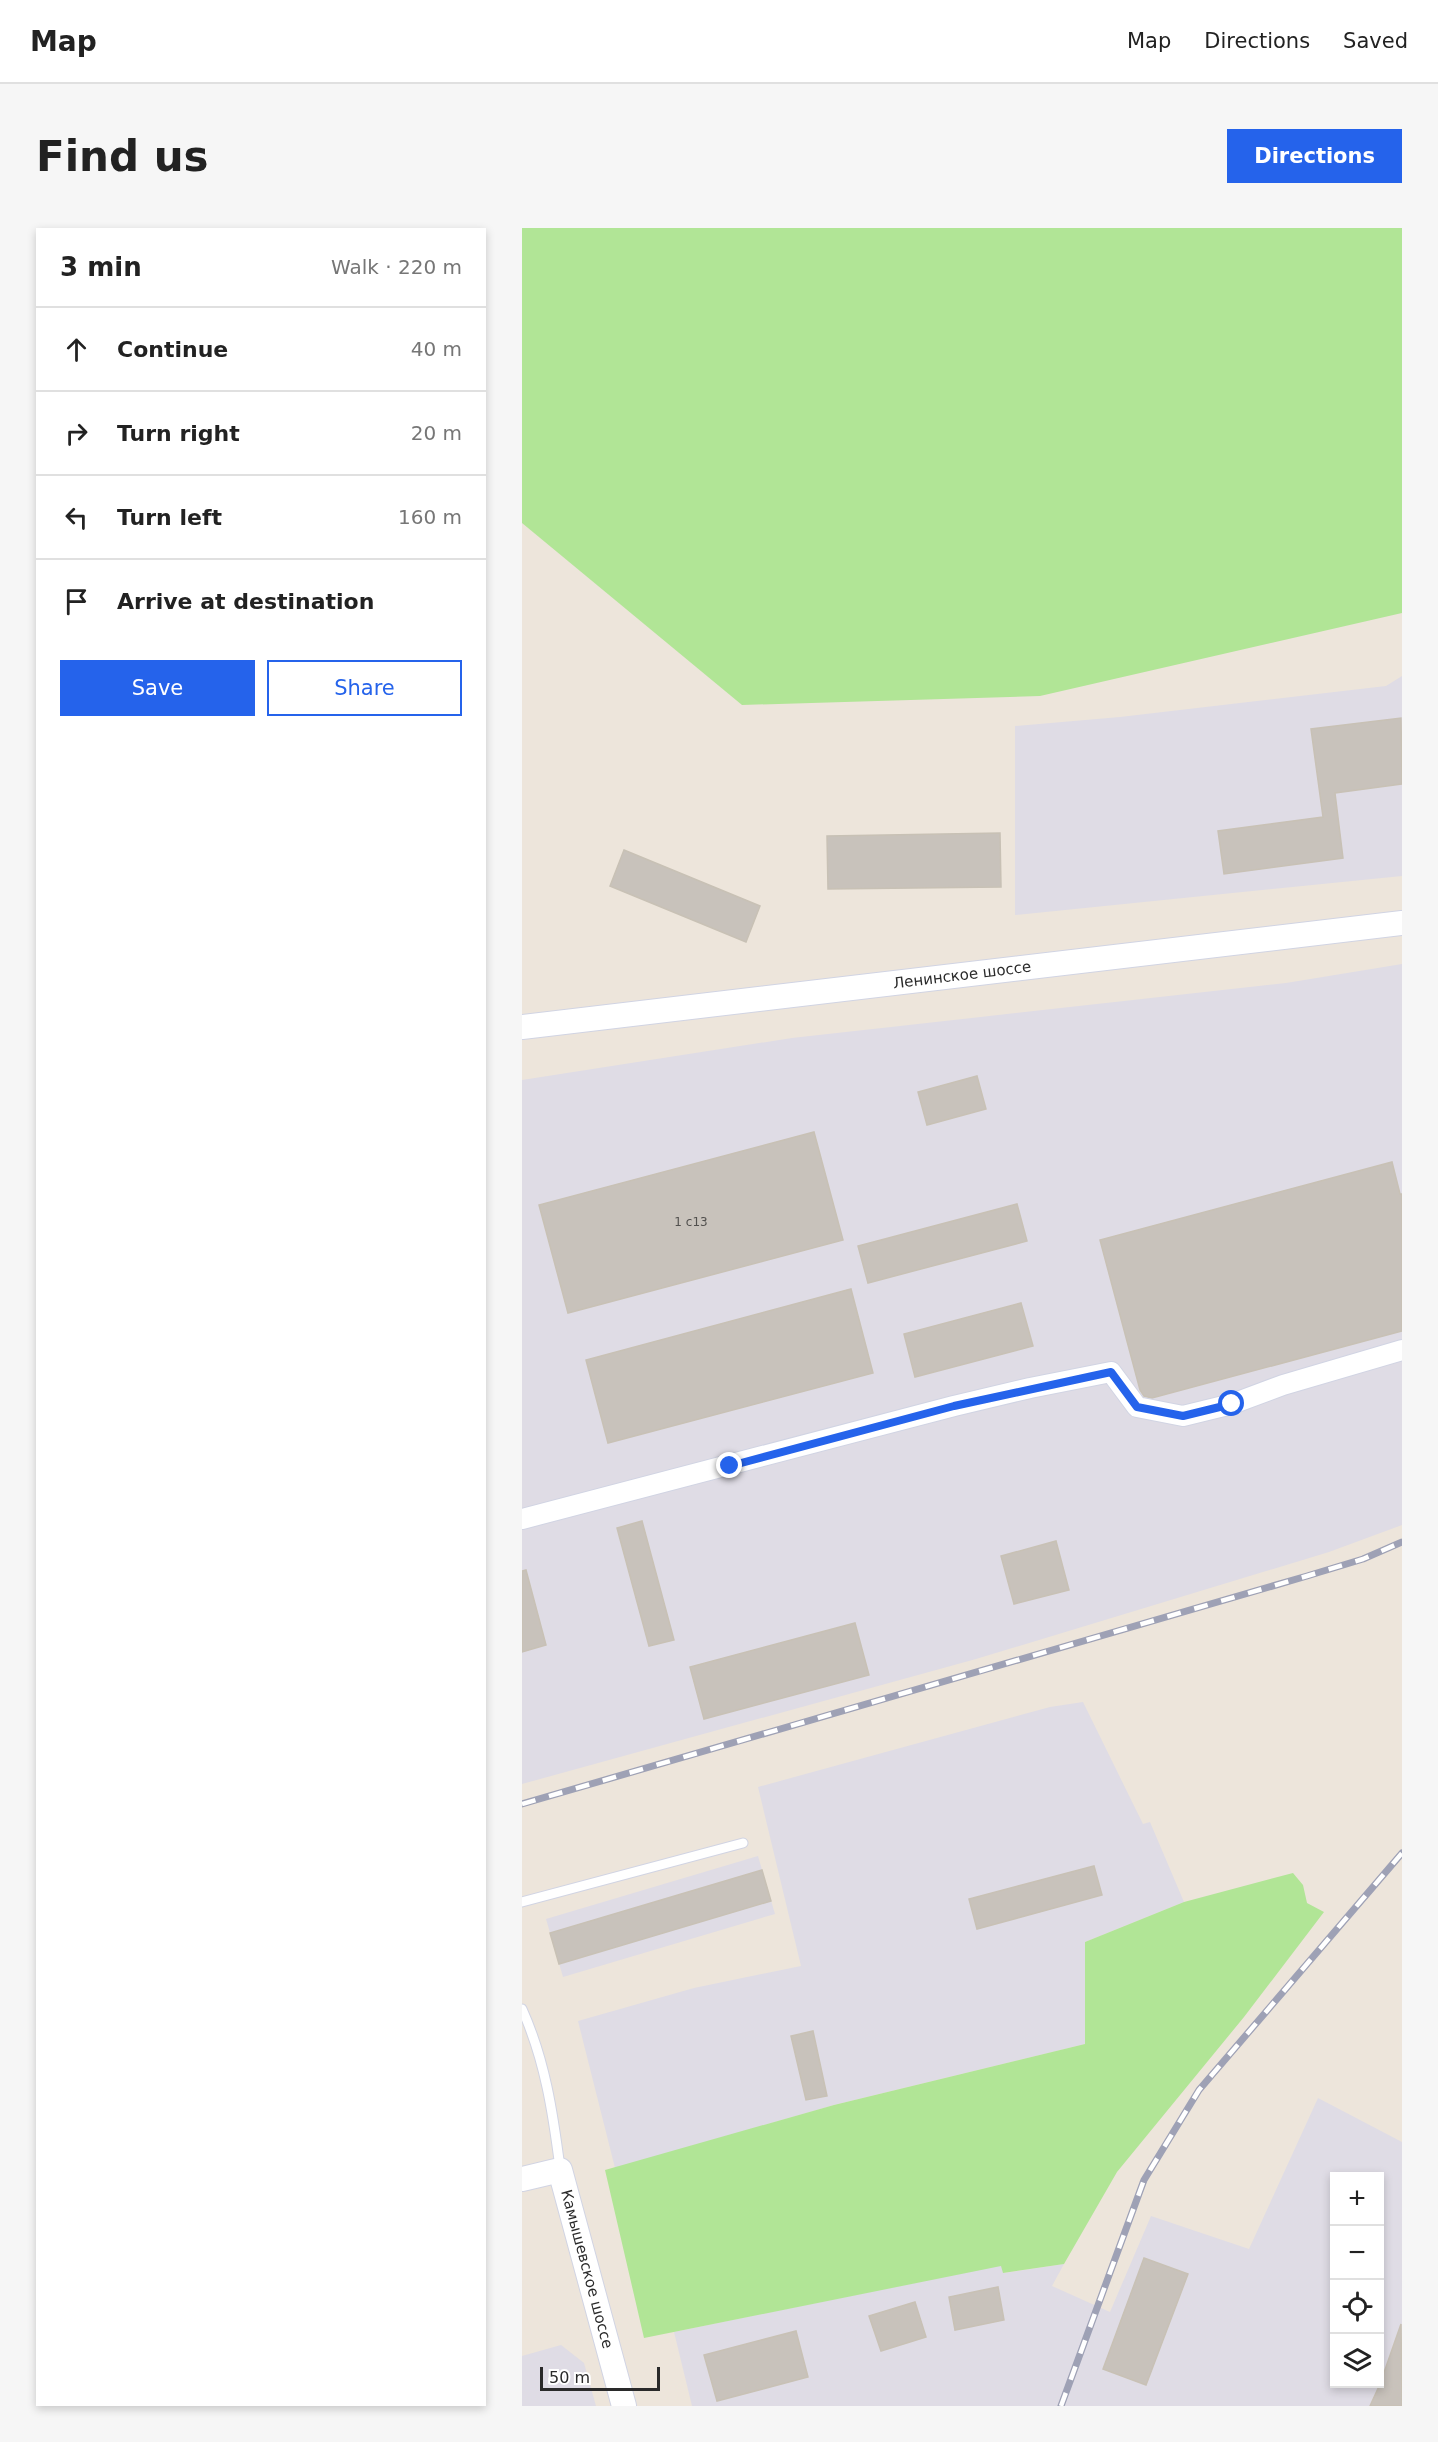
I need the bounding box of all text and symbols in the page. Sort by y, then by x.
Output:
text: Map [30,25,97,58]
text: Map [1127,29,1171,53]
text: Directions [1204,29,1310,53]
text: Saved [1343,29,1408,53]
button: Directions [1227,129,1402,183]
text: Find us [36,132,209,181]
text: 3 min [60,252,142,282]
text: Walk · 220 m [331,255,462,279]
icon: ahead [60,333,93,366]
text: Continue [117,337,228,362]
text: 40 m [411,337,462,361]
icon: right [60,417,93,450]
text: Turn right [117,421,240,446]
text: 20 m [411,421,462,445]
icon: left [60,501,93,534]
text: Turn left [117,505,222,530]
text: 160 m [398,505,462,529]
icon: arrive [60,585,93,618]
text: Arrive at destination [117,589,374,614]
button: Save [60,660,255,716]
button: Share [267,660,462,716]
street label: Ленинское шоссе [892,958,1032,992]
house number: 1 с13 [674,1215,708,1229]
route start [1218,1390,1244,1416]
route end [716,1452,742,1478]
map controls [1330,2172,1384,2388]
button: + [1330,2172,1384,2226]
street label: Камышевское шоссе [557,2188,617,2350]
button: − [1330,2226,1384,2280]
button: locate [1330,2280,1384,2334]
button: layers [1330,2334,1384,2388]
scale bar [540,2364,660,2392]
text: 50 m [549,2368,590,2387]

